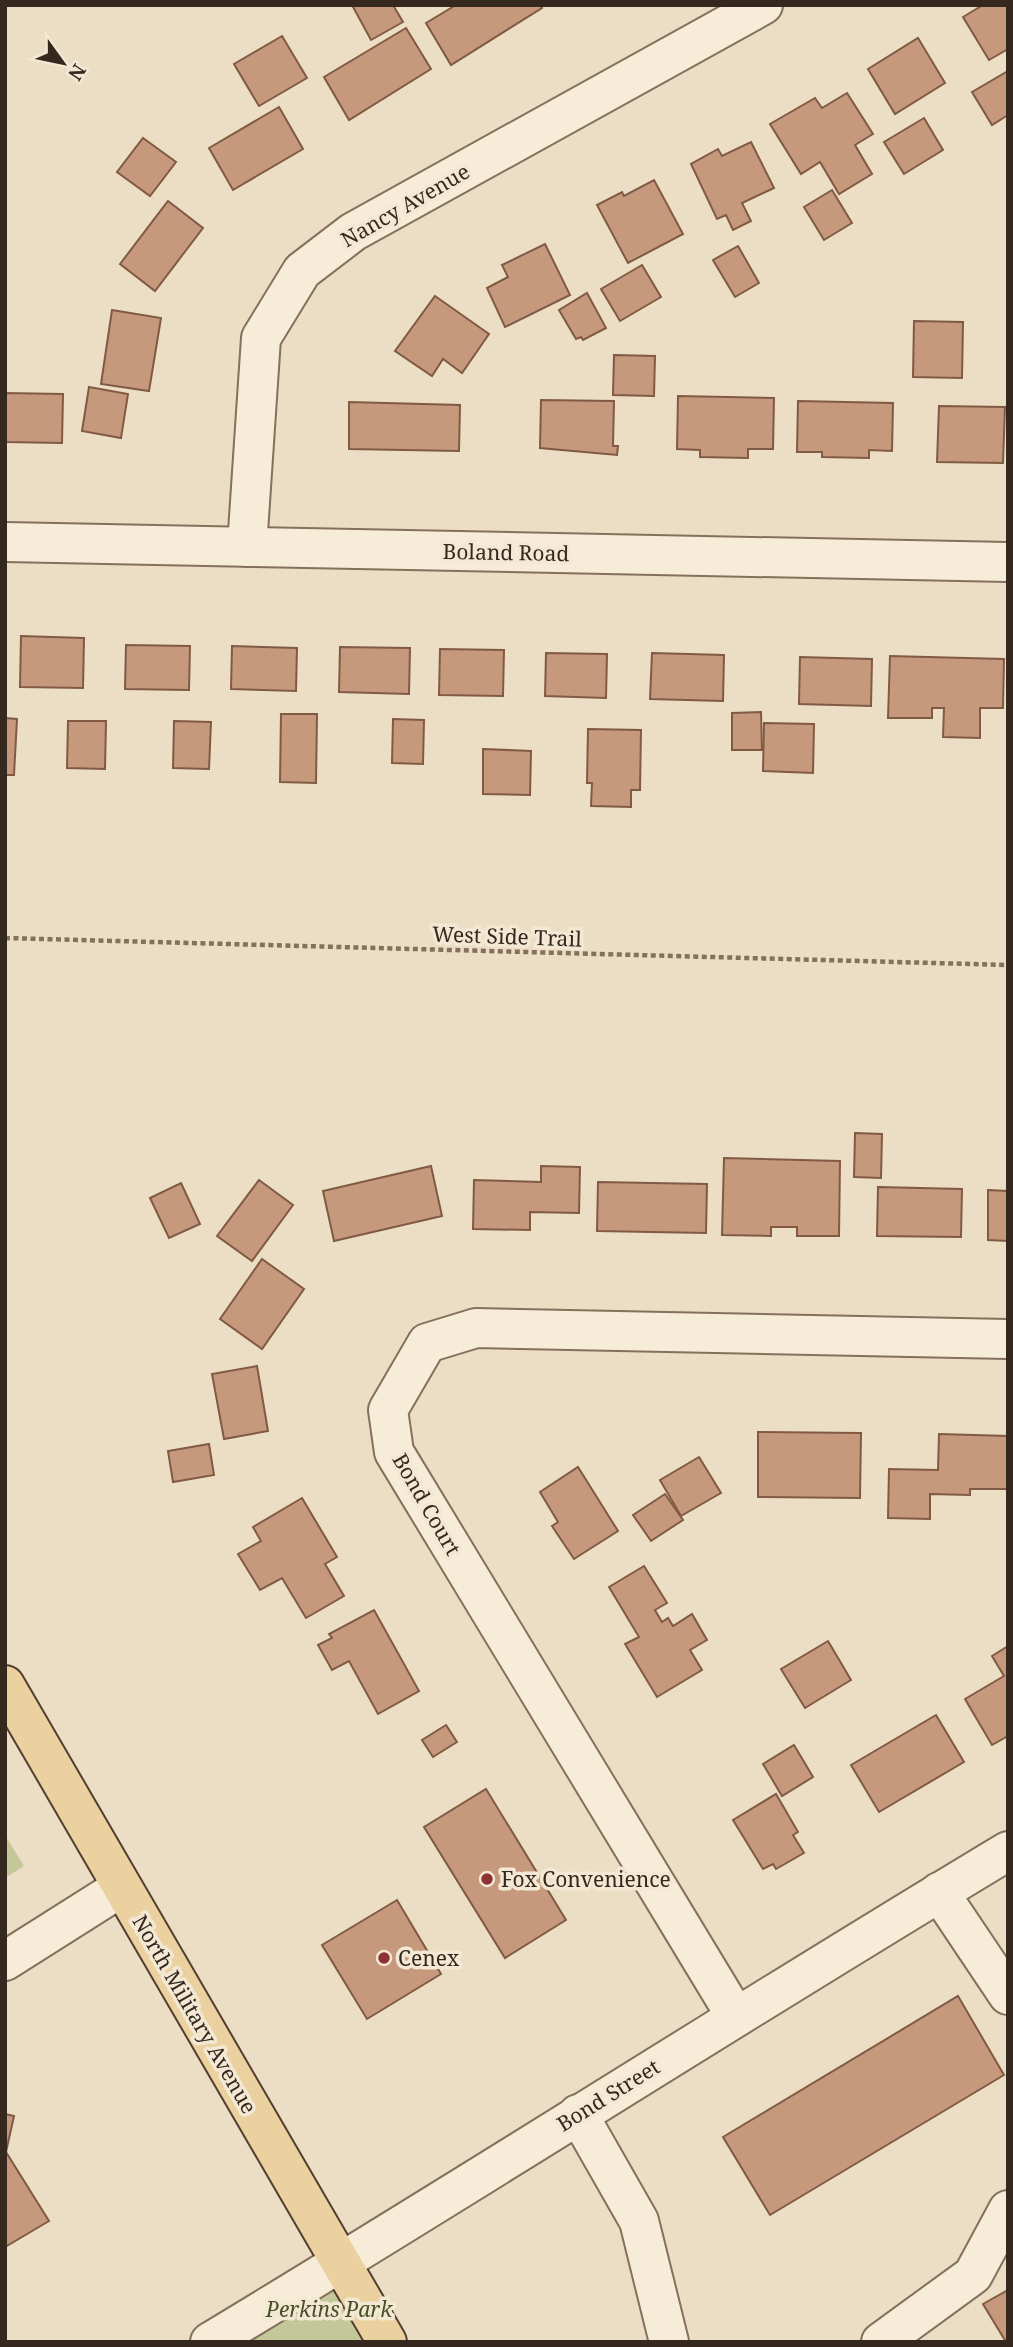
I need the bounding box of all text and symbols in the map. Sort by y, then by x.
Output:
north arrow [28,28,98,98]
text: N [62,59,92,86]
street label: Nancy Avenue [336,157,474,253]
street label: Boland Road [442,537,570,567]
street label: West Side Trail [432,919,583,953]
street label: Bond Court [387,1448,467,1560]
place label: Fox Convenience [501,1865,671,1893]
marker: Fox Convenience [479,1871,495,1887]
street label: North Military Avenue [127,1909,263,2119]
place label: Cenex [398,1944,460,1972]
marker: Cenex [376,1950,392,1966]
street label: Bond Street [551,2052,665,2138]
park label: Perkins Park [265,2295,393,2323]

